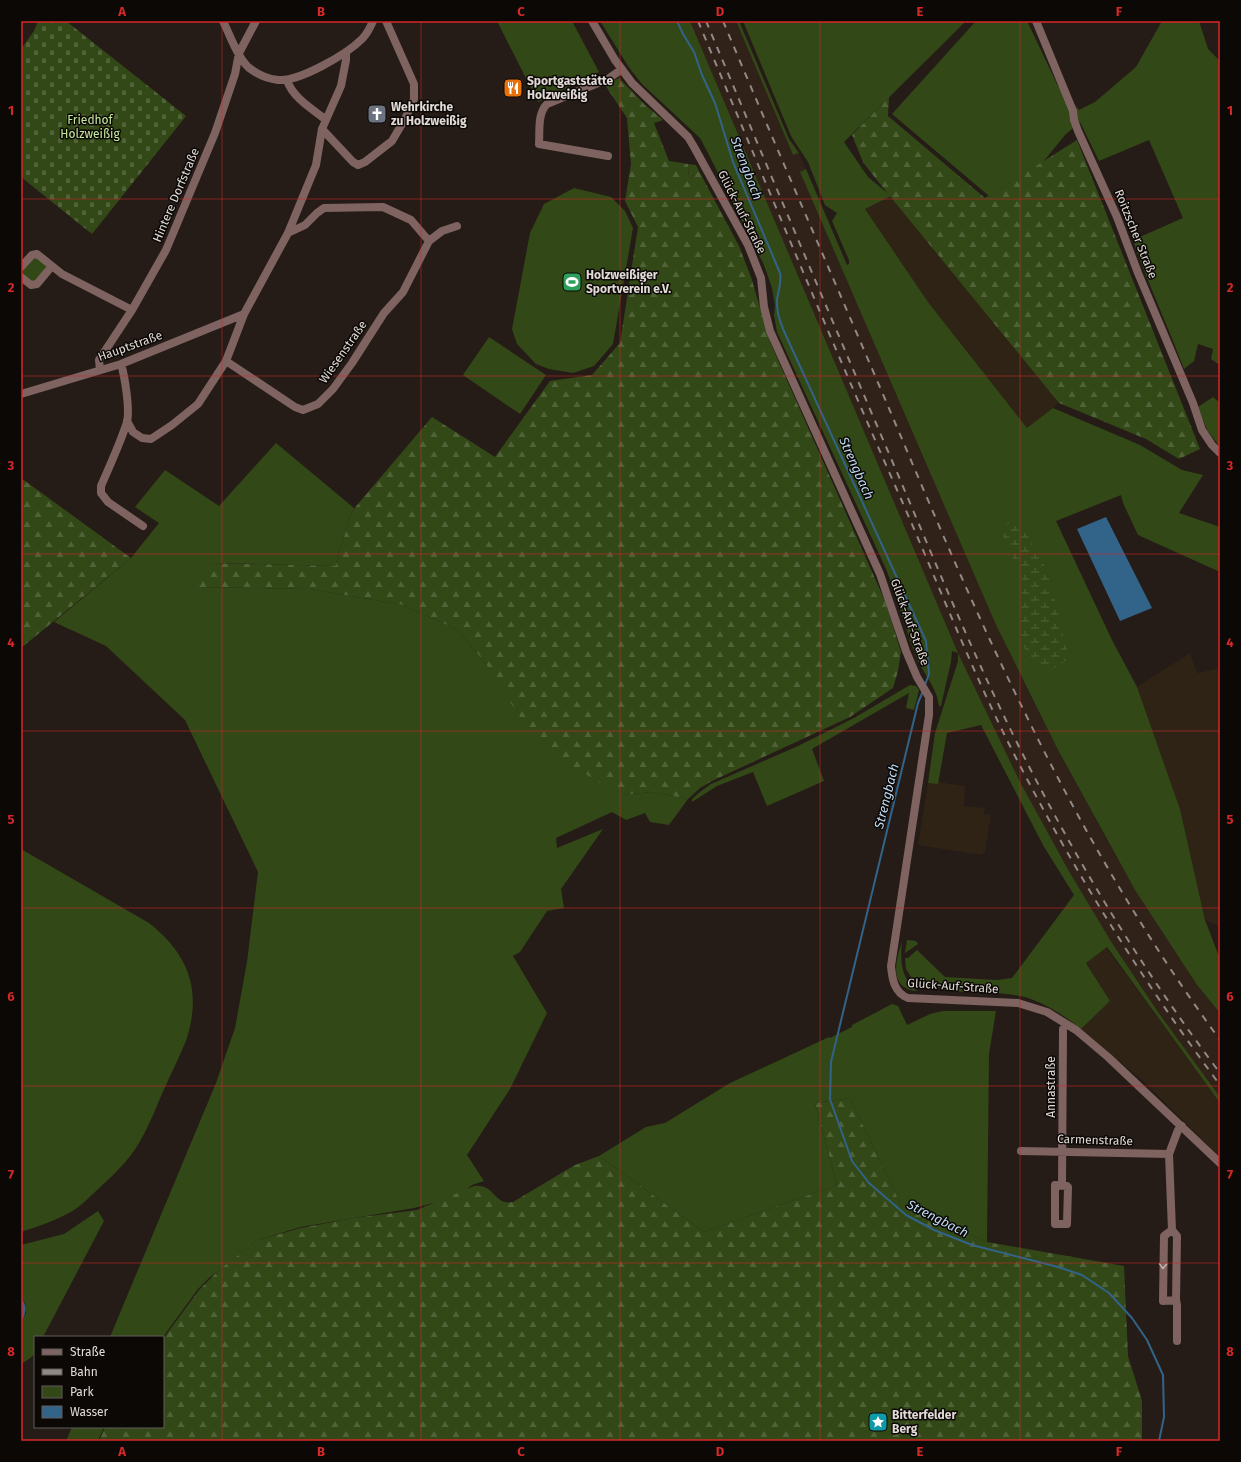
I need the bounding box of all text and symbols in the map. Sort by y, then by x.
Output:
text: A [117,4,126,19]
text: B [317,4,325,19]
text: C [517,4,525,19]
text: D [716,4,725,19]
text: E [917,4,924,19]
text: F [1116,4,1123,19]
place label: Sportgaststätte Holzweißig [527,74,613,102]
restaurant icon: Sportgaststätte Holzweißig [502,77,524,99]
place label: Wehrkirche zu Holzweißig [391,100,467,128]
text: 1 [8,103,14,118]
church icon: Wehrkirche zu Holzweißig [366,103,388,125]
text: 1 [1227,103,1233,118]
park label: Friedhof Holzweißig [60,113,120,141]
water label: Strengbach [727,133,765,202]
street label: Hintere Dorfstraße [150,146,202,244]
street label: Glück-Auf-Straße [715,168,769,256]
street label: Roitzscher Straße [1112,187,1160,281]
place label: Holzweißiger Sportverein e.V. [586,268,671,296]
sports icon: Holzweißiger Sportverein e.V. [561,271,583,293]
text: 2 [8,280,15,295]
text: 2 [1227,280,1234,295]
street label: Wiesenstraße [316,318,370,386]
street label: Hauptstraße [96,328,164,364]
water label: Strengbach [836,434,877,502]
text: 3 [7,458,15,473]
text: 3 [1226,458,1234,473]
street label: Glück-Auf-Straße [888,577,932,667]
text: 4 [7,635,15,650]
text: 4 [1226,635,1234,650]
water label: Strengbach [871,762,902,831]
text: 5 [8,812,15,827]
text: 5 [1227,812,1234,827]
street label: Glück-Auf-Straße [907,976,999,996]
text: 6 [7,989,15,1004]
text: 6 [1226,989,1234,1004]
street label: Annastraße [1044,1056,1058,1118]
street label: Carmenstraße [1057,1132,1133,1148]
text: 7 [8,1167,14,1182]
text: 7 [1227,1167,1233,1182]
water label: Strengbach [904,1196,971,1240]
one-way arrow [1159,1263,1168,1269]
legend [34,1336,164,1428]
text: 8 [7,1344,15,1359]
text: 8 [1226,1344,1234,1359]
text: Straße [70,1345,105,1359]
text: Bahn [70,1365,98,1379]
text: Park [70,1385,94,1399]
text: Wasser [70,1405,109,1419]
place label: Bitterfelder Berg [892,1408,956,1436]
place icon: Bitterfelder Berg [867,1411,889,1433]
text: A [117,1444,126,1459]
text: B [317,1444,325,1459]
text: C [517,1444,525,1459]
text: D [716,1444,725,1459]
text: E [917,1444,924,1459]
text: F [1116,1444,1123,1459]

